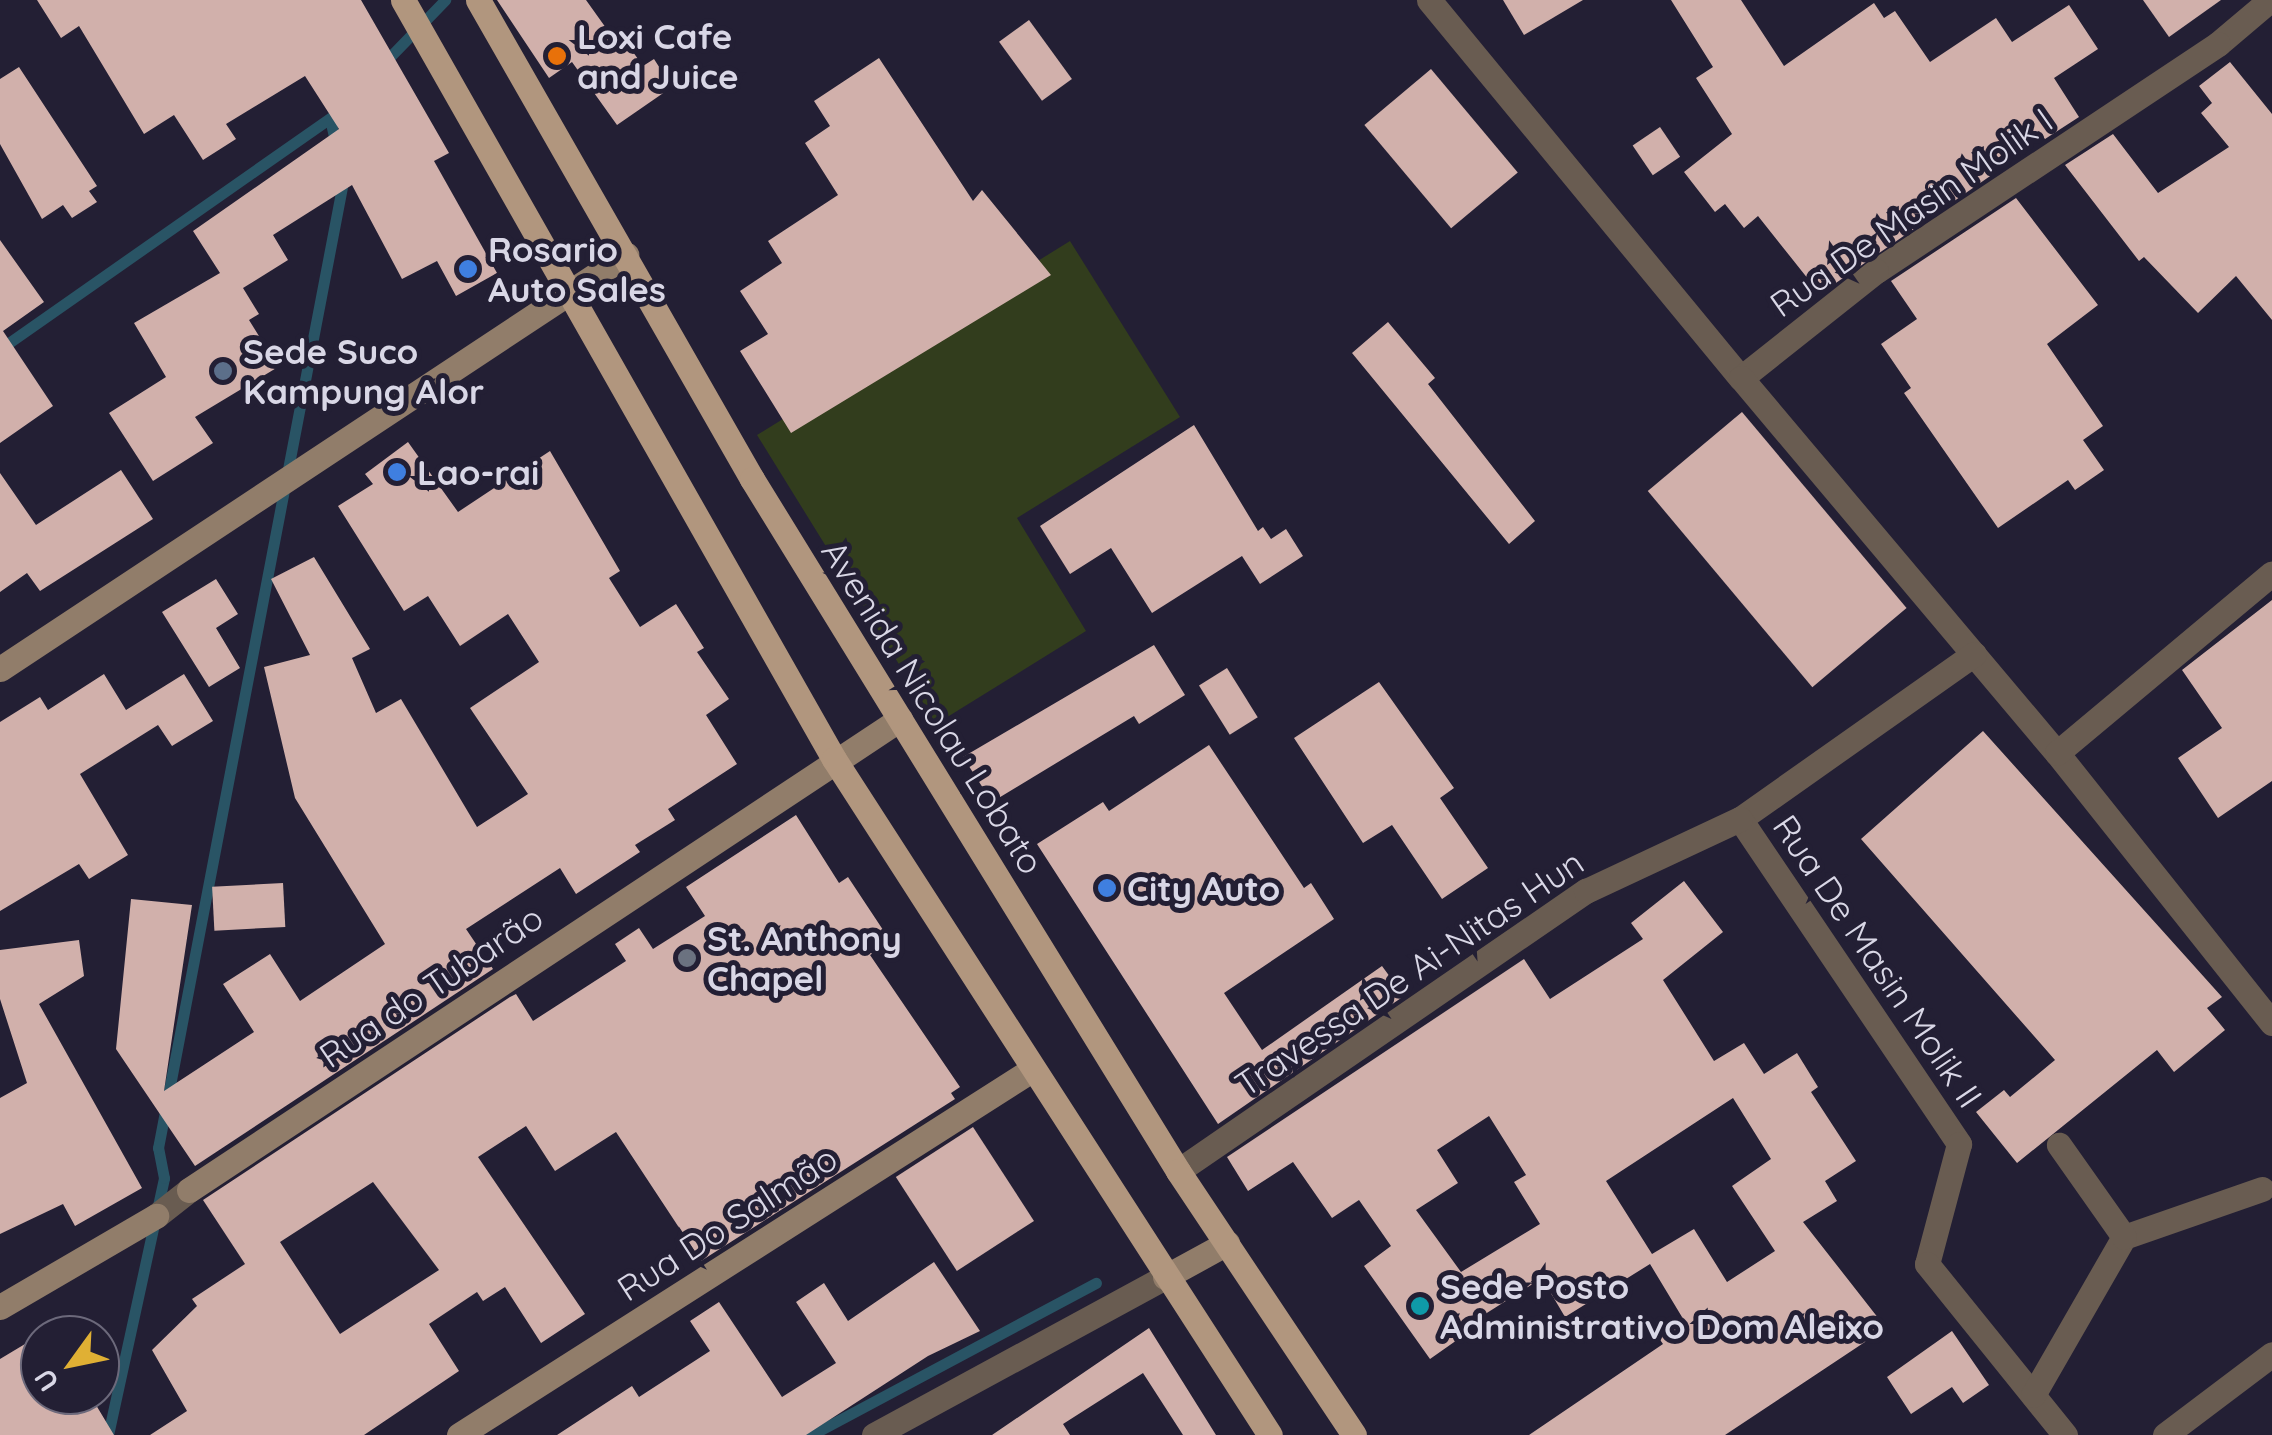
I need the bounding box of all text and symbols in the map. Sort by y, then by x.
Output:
place label: Loxi Cafe and Juice [577,15,739,97]
marker: Loxi Cafe and Juice [546,45,568,67]
street label: Rua De Masin Molik I [1762,99,2060,325]
place label: Rosario Auto Sales [488,228,666,310]
marker: Rosario Auto Sales [457,258,479,280]
place label: Sede Suco Kampung Alor [243,330,484,412]
marker: Sede Suco Kampung Alor [212,360,234,382]
place label: Lao-rai [417,451,539,493]
marker: Lao-rai [386,461,408,483]
street label: Avenida Nicolau Lobato [813,533,1053,881]
street label: Rua De Masin Molik II [1764,807,1992,1115]
street label: Travessa De Ai-Nitas Hun [1227,841,1591,1105]
place label: City Auto [1127,867,1280,909]
marker: City Auto [1096,877,1118,899]
street label: Rua do Tubarão [311,896,551,1076]
place label: St. Anthony Chapel [707,917,902,999]
marker: St. Anthony Chapel [676,947,698,969]
street label: Rua Do Salmão [609,1136,845,1310]
place label: Sede Posto Administrativo Dom Aleixo [1440,1265,1884,1347]
marker: Sede Posto Administrativo Dom Aleixo [1409,1295,1431,1317]
north arrow [20,1315,120,1415]
text: U [26,1363,66,1398]

